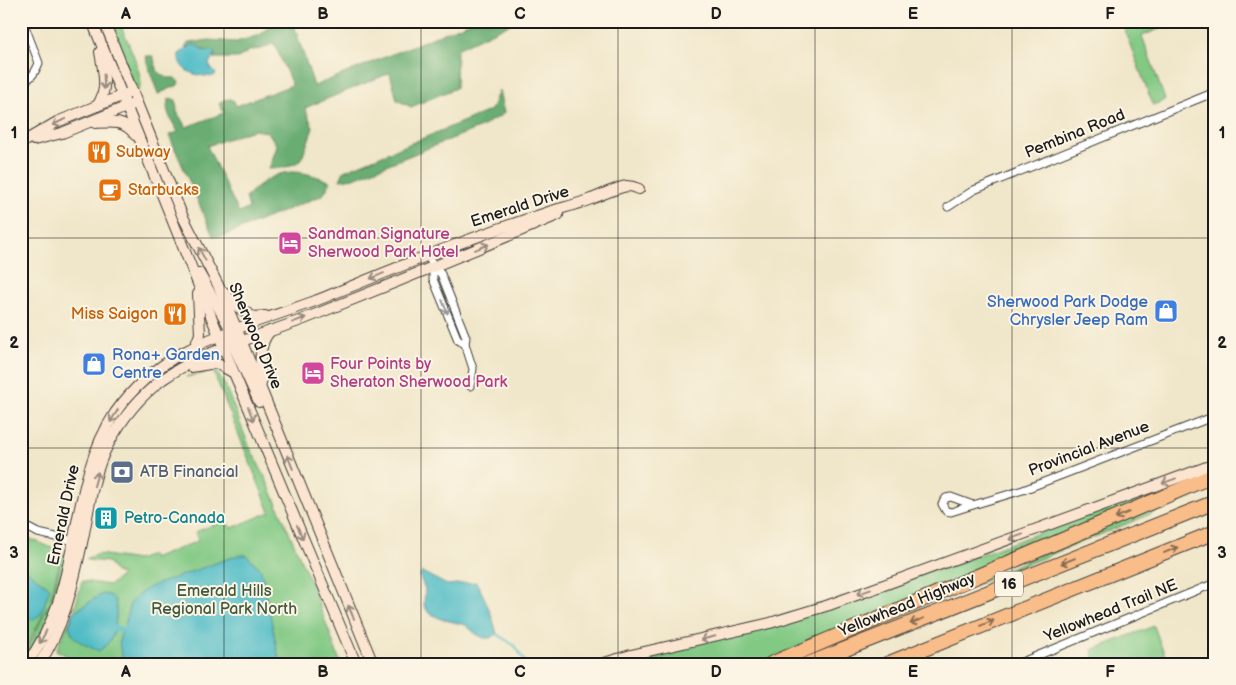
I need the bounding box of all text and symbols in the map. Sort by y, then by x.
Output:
text: A [120,5,131,24]
text: B [317,5,329,24]
text: C [514,5,526,24]
text: D [710,5,722,24]
text: E [908,5,918,24]
text: F [1105,5,1115,24]
one-way arrow [99,73,108,89]
street label: Pembina Road [1022,105,1128,163]
one-way arrow [52,118,67,127]
text: 1 [11,124,17,143]
text: 1 [1219,124,1225,143]
restaurant icon: Subway [86,139,112,165]
place label: Subway [116,143,171,162]
cafe icon: Starbucks [97,177,123,203]
place label: Starbucks [128,181,199,200]
street label: Emerald Drive [468,182,572,232]
place label: Sandman Signature Sherwood Park Hotel [308,225,459,262]
hotel icon: Sandman Signature Sherwood Park Hotel [277,230,303,256]
one-way arrow [474,241,489,251]
one-way arrow [197,247,206,262]
one-way arrow [370,271,385,281]
street label: Sherwood Drive [224,280,286,393]
place label: Sherwood Park Dodge Chrysler Jeep Ram [987,293,1149,330]
shop icon: Sherwood Park Dodge Chrysler Jeep Ram [1153,298,1179,324]
one-way arrow [441,299,450,314]
restaurant icon: Miss Saigon [162,301,188,327]
place label: Miss Saigon [71,305,158,324]
one-way arrow [291,315,306,324]
text: 2 [9,334,19,353]
text: 2 [1217,334,1227,353]
place label: Rona+ Garden Centre [112,346,220,383]
shop icon: Rona+ Garden Centre [81,351,107,377]
place label: Four Points by Sheraton Sherwood Park [330,355,507,392]
hotel icon: Four Points by Sheraton Sherwood Park [300,360,326,386]
one-way arrow [246,406,256,421]
one-way arrow [109,408,119,422]
street label: Provincial Avenue [1026,417,1153,481]
one-way arrow [284,455,294,470]
bank icon: ATB Financial [109,459,135,485]
street label: Emerald Drive [44,462,84,567]
place label: ATB Financial [140,463,238,482]
one-way arrow [92,472,102,488]
one-way arrow [1162,477,1177,486]
building icon: Petro-Canada [93,505,119,531]
place label: Petro-Canada [124,509,225,528]
one-way arrow [1115,510,1130,520]
one-way arrow [295,524,305,539]
one-way arrow [1009,533,1025,542]
text: 3 [9,544,19,563]
text: 3 [1217,544,1227,563]
one-way arrow [1162,545,1178,554]
one-way arrow [1060,557,1075,566]
street label: Yellowhead Highway [835,569,979,641]
road number: 16 [995,572,1023,596]
street label: Yellowhead Trail NE [1041,576,1180,647]
park label: Emerald Hills Regional Park North [151,582,297,619]
one-way arrow [856,588,872,597]
one-way arrow [346,605,356,620]
one-way arrow [909,617,924,626]
one-way arrow [979,618,994,628]
one-way arrow [38,629,47,644]
one-way arrow [700,634,716,643]
text: A [120,663,131,682]
text: B [317,663,329,682]
text: C [514,663,526,682]
text: D [710,663,722,682]
text: E [908,663,918,682]
text: F [1105,663,1115,682]

